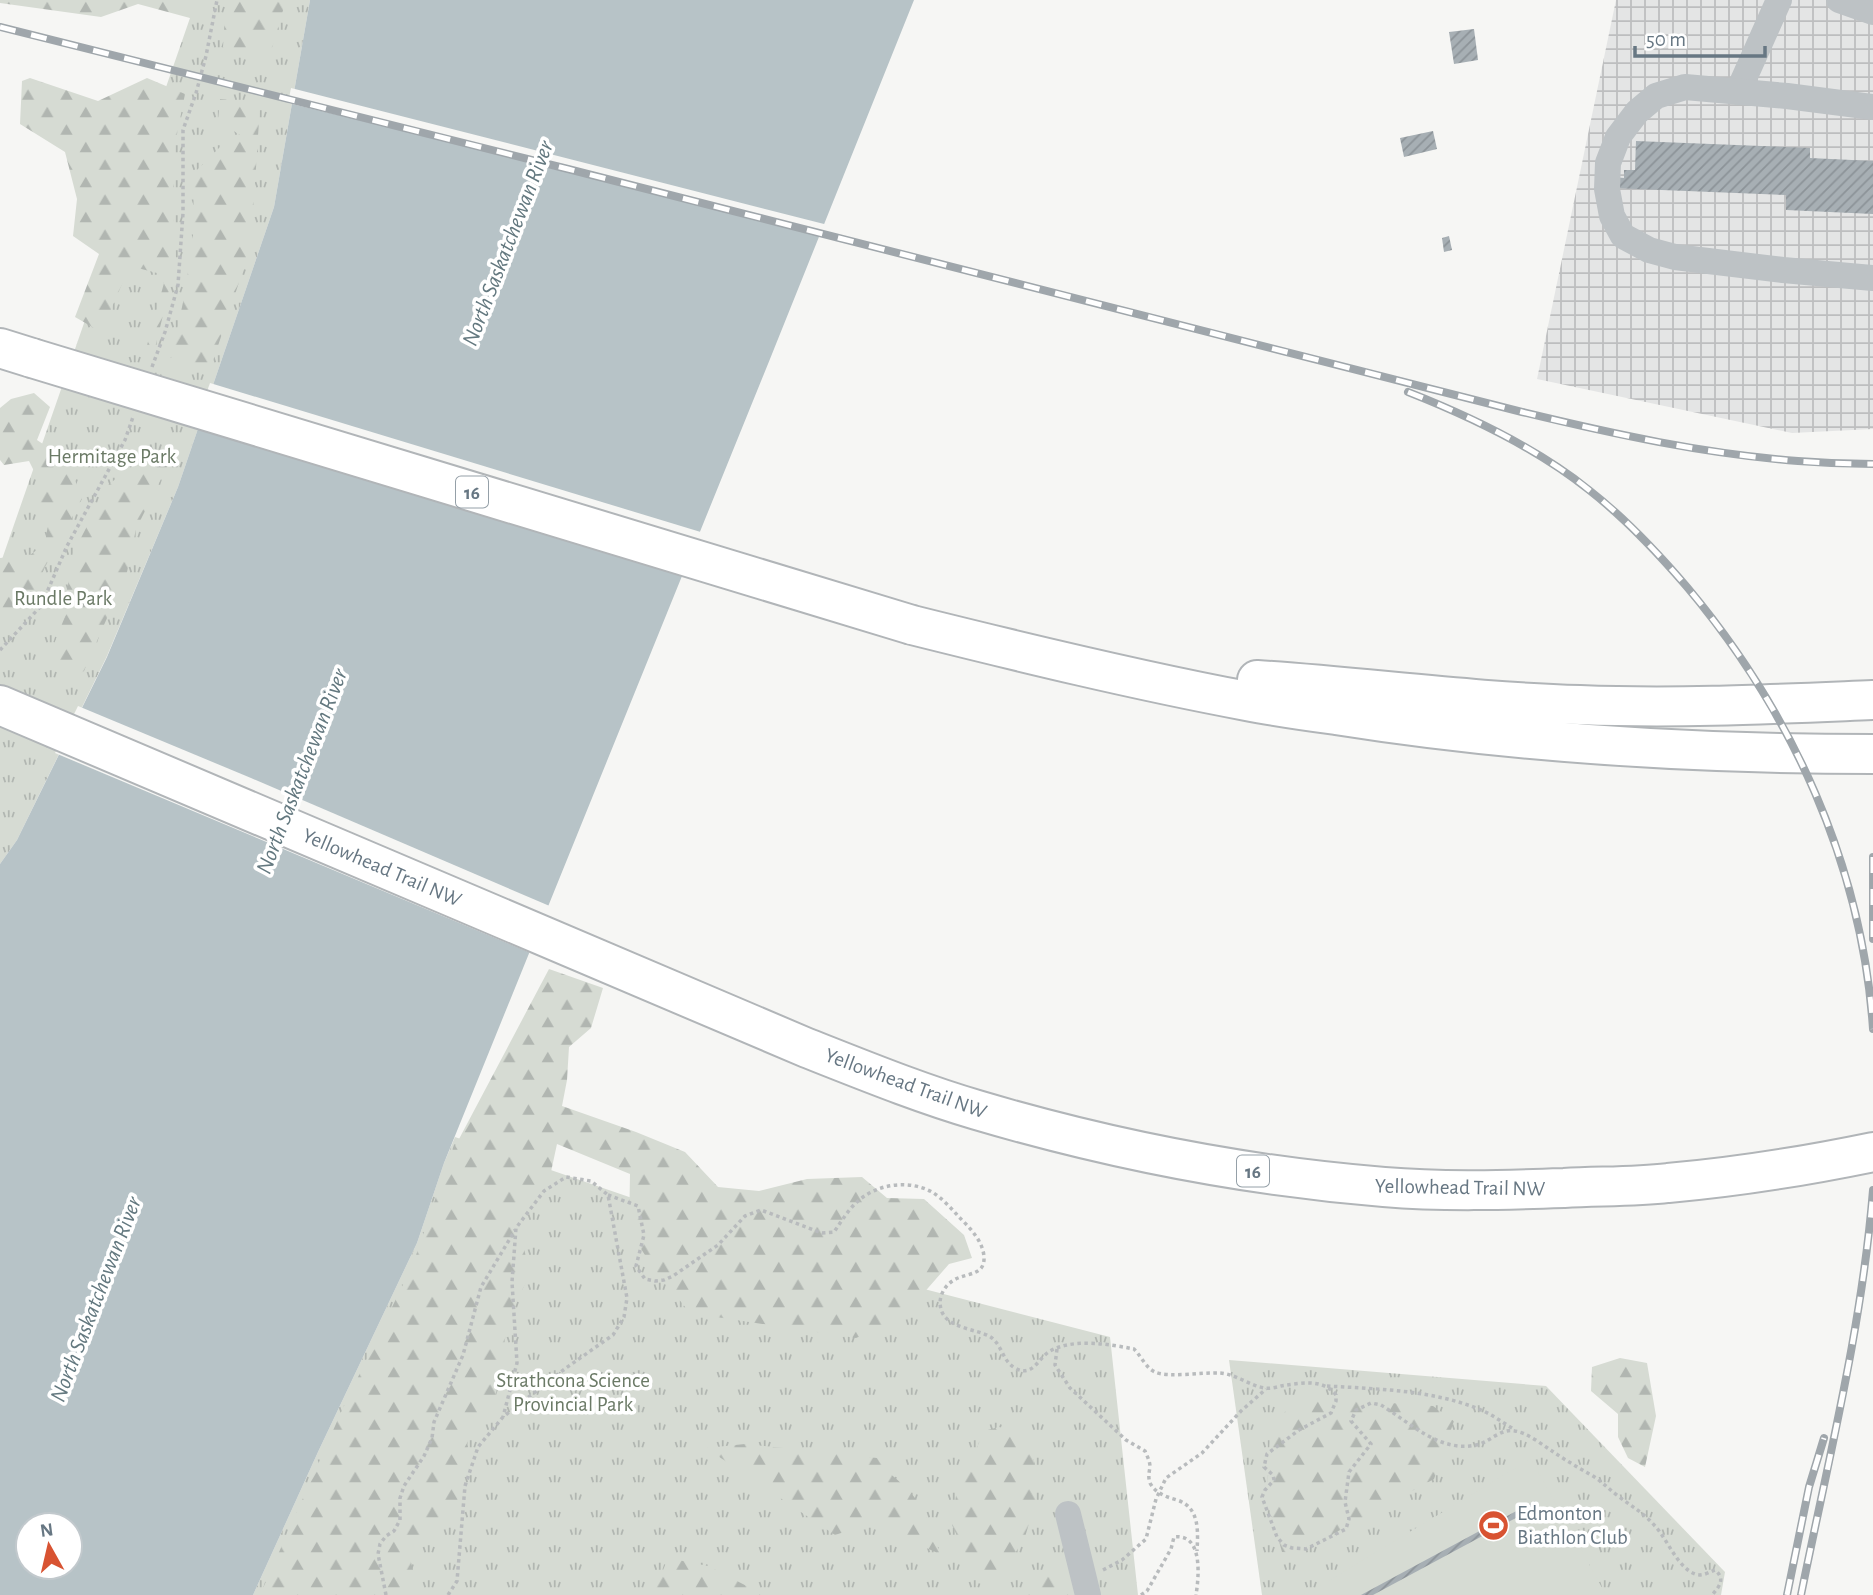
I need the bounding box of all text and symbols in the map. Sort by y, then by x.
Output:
scale bar [1635,14,1764,58]
text: 50 m [1646,29,1686,50]
water label: North Saskatchewan River [459,137,558,349]
park label: Hermitage Park [48,446,177,467]
road number: 16 [456,477,488,508]
park label: Rundle Park [14,588,112,609]
water label: North Saskatchewan River [253,665,352,877]
street label: Yellowhead Trail NW [299,825,465,910]
street label: Yellowhead Trail NW [822,1044,990,1123]
road number: 16 [1237,1156,1269,1186]
street label: Yellowhead Trail NW [1375,1176,1546,1199]
water label: North Saskatchewan River [47,1193,146,1405]
park label: Strathcona Science Provincial Park [496,1370,650,1415]
place label: Edmonton Biathlon Club [1517,1503,1628,1548]
sports icon: Edmonton Biathlon Club [1477,1508,1511,1542]
north arrow [14,1511,84,1581]
text: N [39,1520,55,1541]

